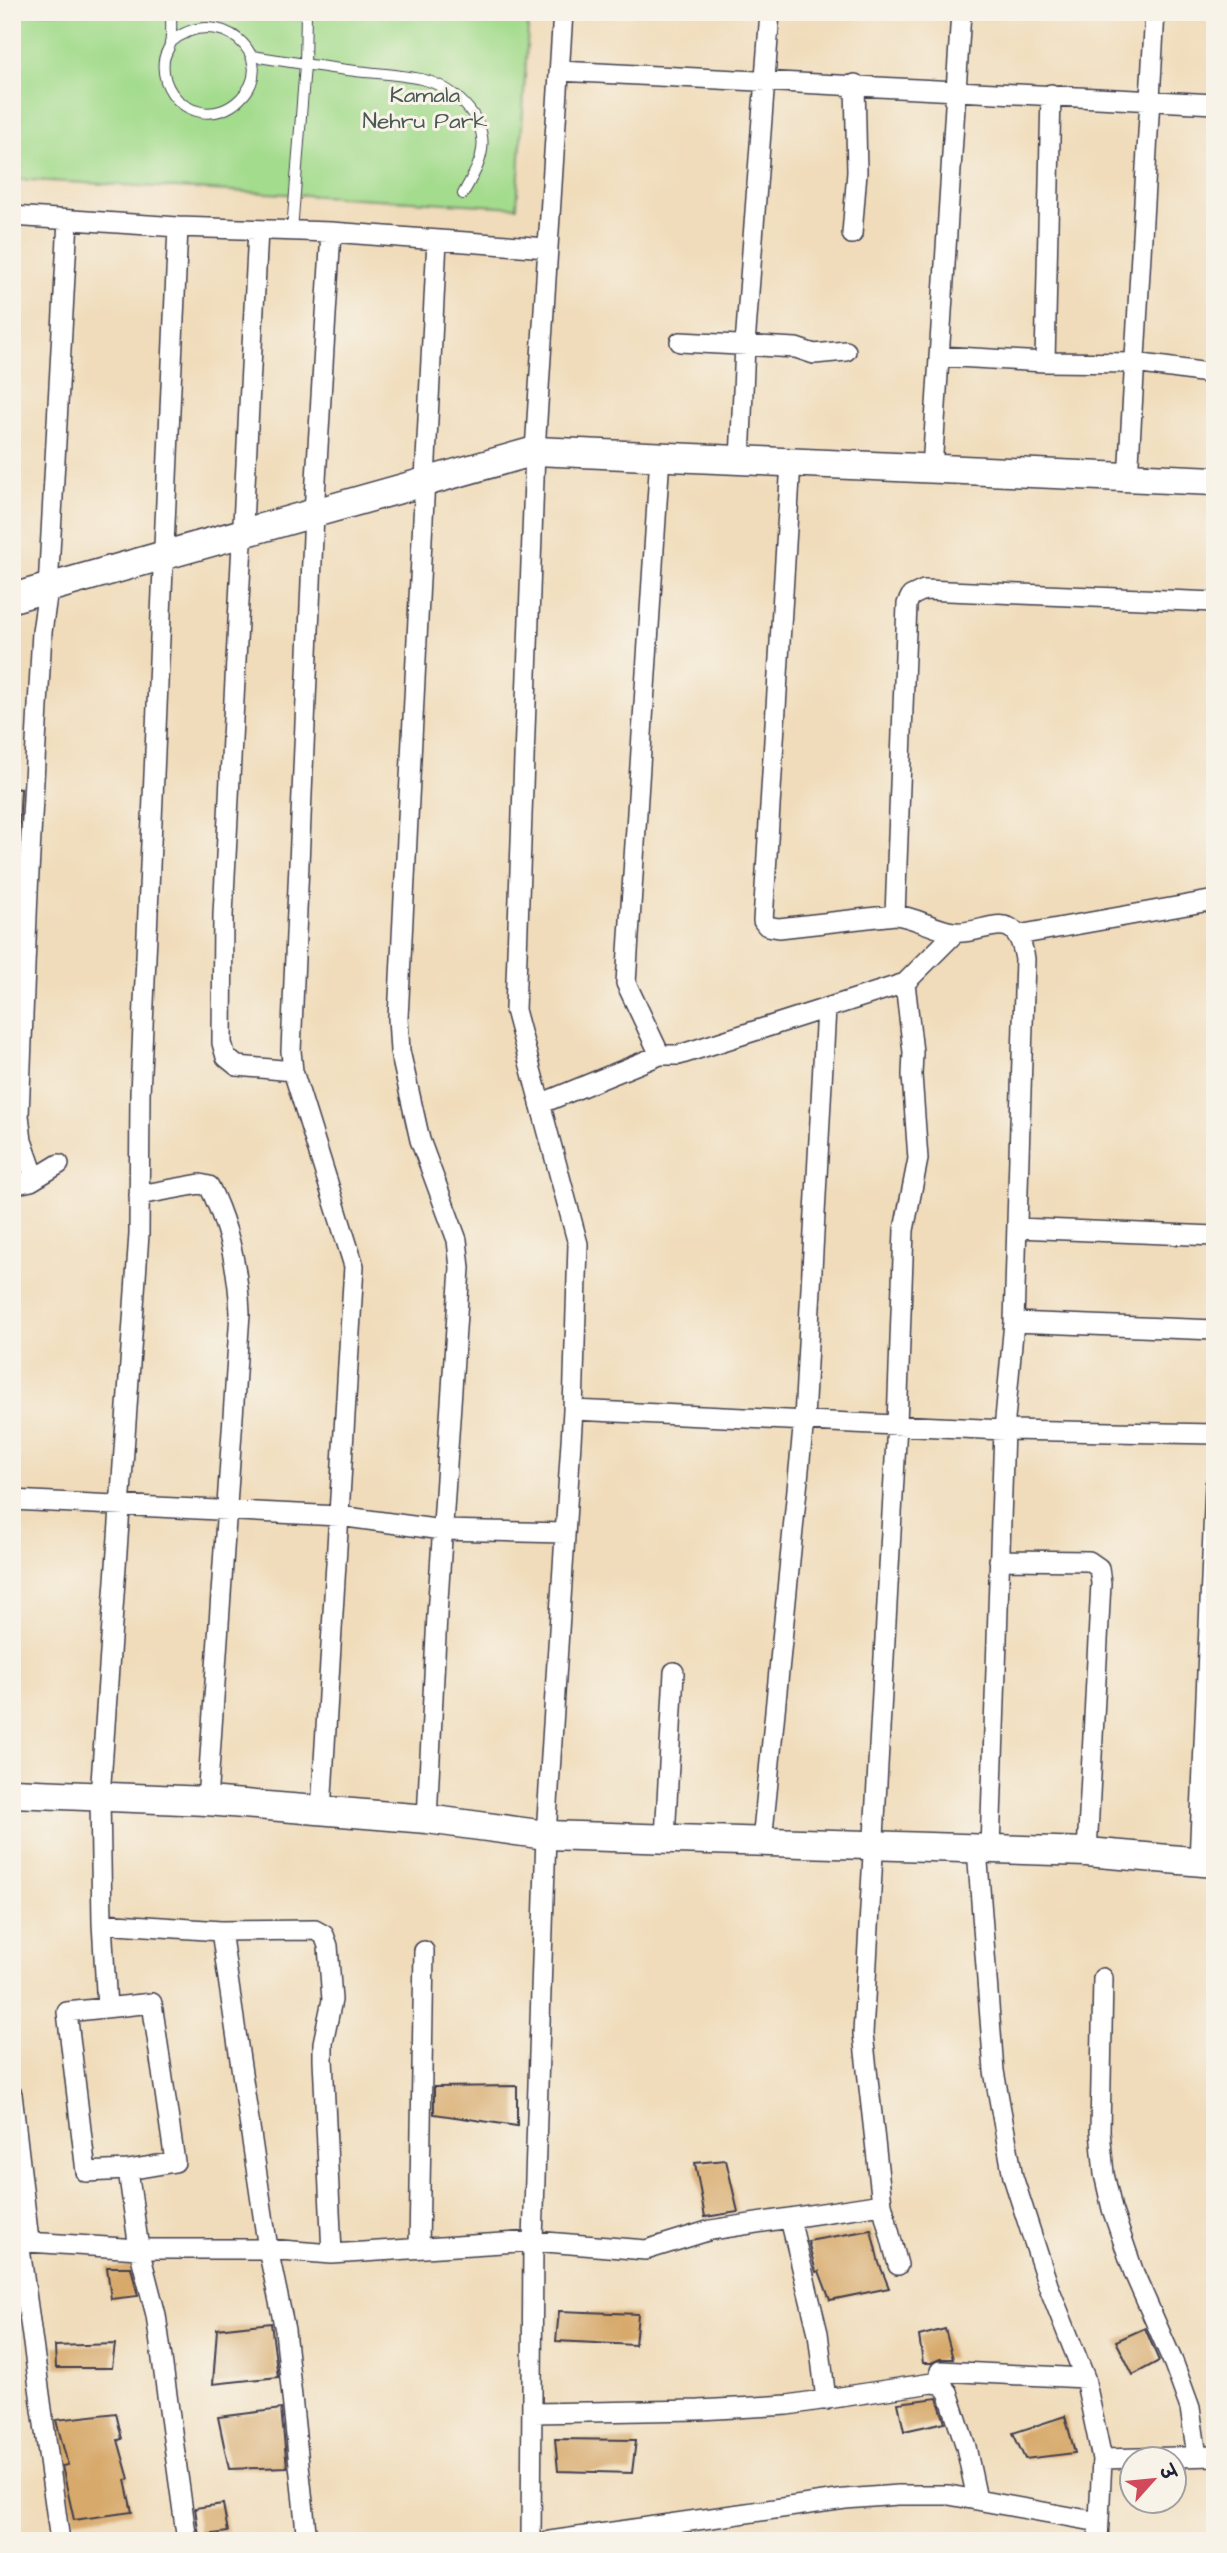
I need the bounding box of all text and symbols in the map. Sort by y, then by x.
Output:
park label: Kamala Nehru Park [362,79,488,137]
north arrow [1118,2444,1188,2514]
text: उ [1151,2459,1183,2487]

